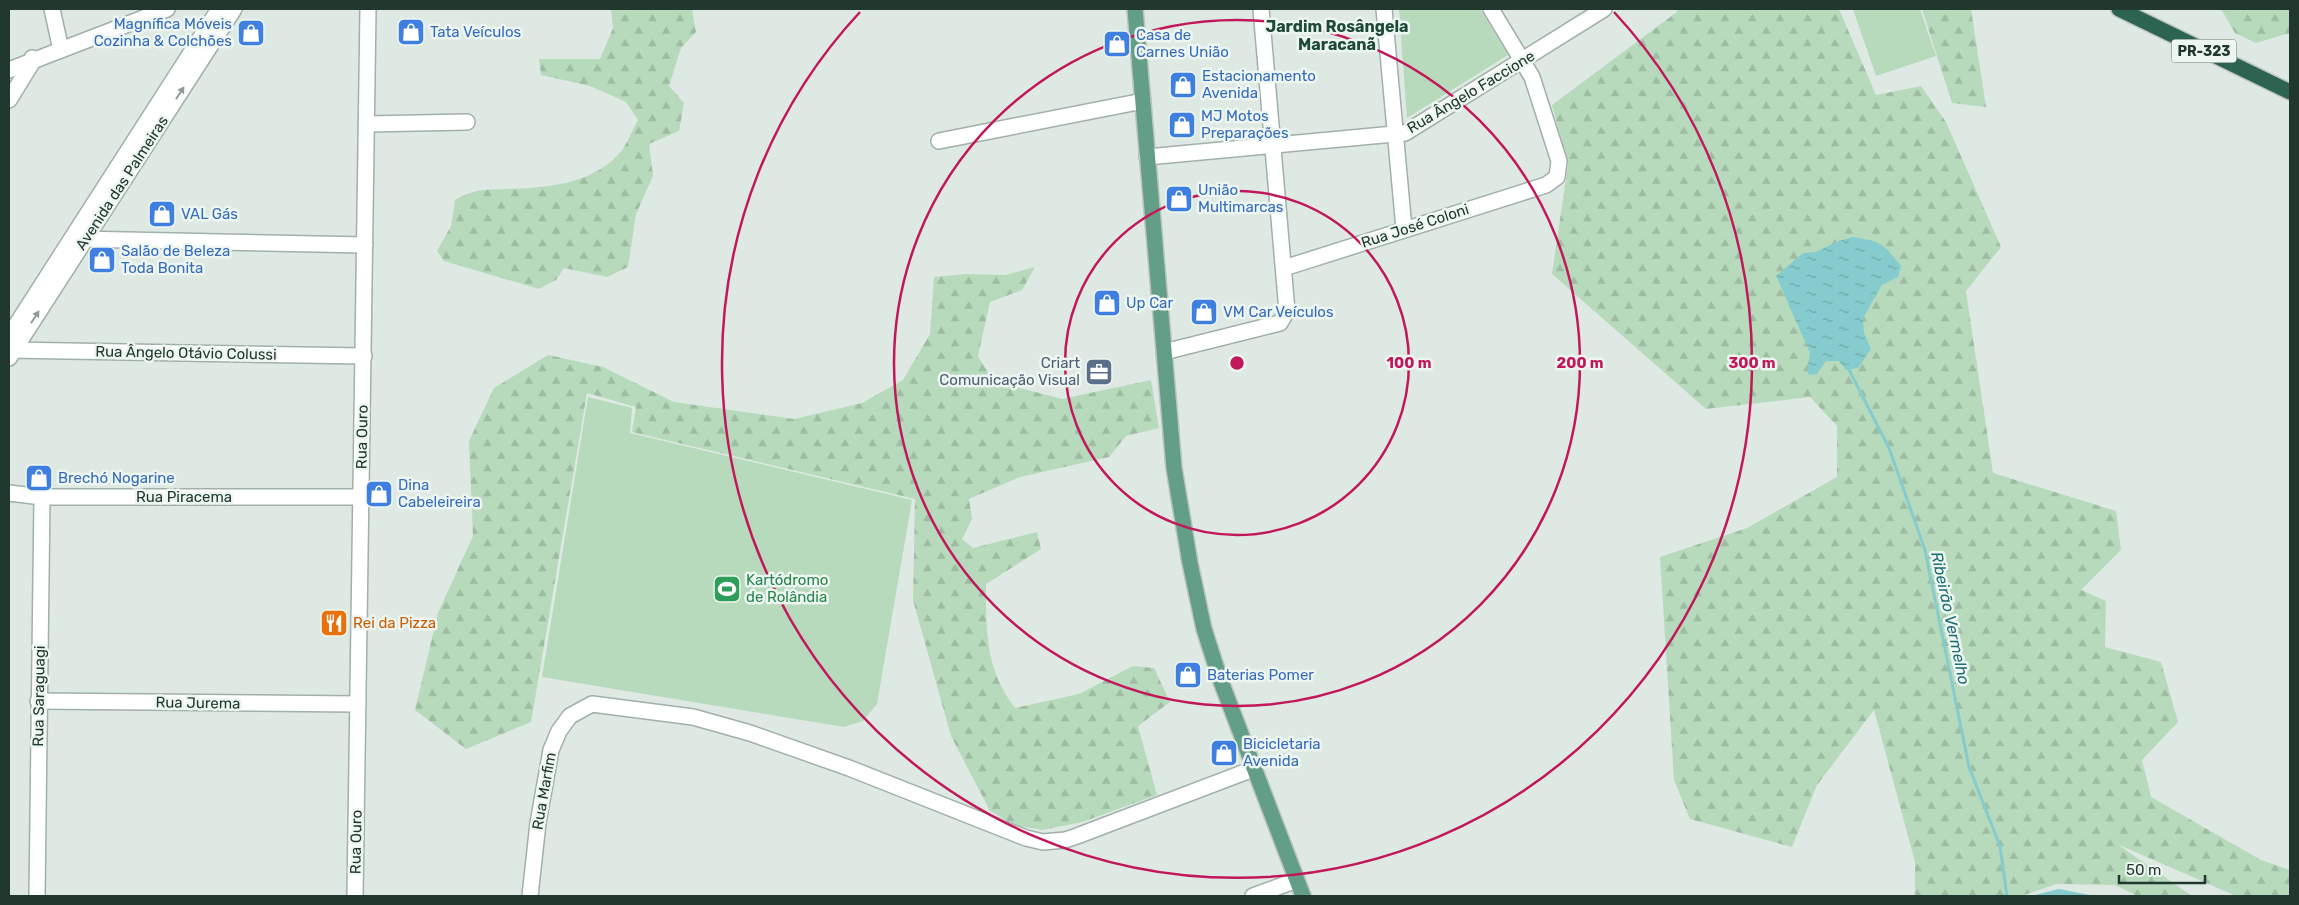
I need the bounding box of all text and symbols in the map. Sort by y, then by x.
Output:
place label: Magnífica Móveis Cozinha & Colchões [94,15,232,50]
shop icon: Tata Veículos [396,17,426,47]
district label: Jardim Rosângela Maracanã [1265,17,1409,54]
shop icon: Magnífica Móveis Cozinha & Colchões [236,18,266,48]
place label: Tata Veículos [430,23,522,41]
place label: Casa de Carnes União [1136,26,1229,61]
shop icon: Casa de Carnes União [1102,29,1132,59]
road number: PR-323 [2172,40,2236,62]
street label: Rua Ângelo Faccione [1404,47,1538,137]
place label: Estacionamento Avenida [1202,67,1316,102]
shop icon: Estacionamento Avenida [1168,70,1198,100]
one-way arrow [176,86,185,99]
place label: MJ Motos Preparações [1201,107,1289,142]
shop icon: MJ Motos Preparações [1167,110,1197,140]
street label: Avenida das Palmeiras [72,112,172,254]
place label: União Multimarcas [1198,181,1284,216]
shop icon: União Multimarcas [1164,184,1194,214]
shop icon: VAL Gás [147,199,177,229]
street label: Rua José Coloni [1359,200,1471,252]
place label: VAL Gás [181,205,238,223]
place label: Salão de Beleza Toda Bonita [121,242,230,277]
shop icon: Salão de Beleza Toda Bonita [87,245,117,275]
shop icon: Up Car [1092,288,1122,318]
place label: Up Car [1126,294,1173,312]
shop icon: VM Car Veículos [1189,297,1219,327]
place label: VM Car Veículos [1223,303,1334,321]
one-way arrow [30,311,40,324]
street label: Rua Ângelo Otávio Colussi [95,342,277,364]
place label: Criart Comunicação Visual [939,354,1080,389]
centre of rings [1228,354,1246,372]
text: 100 m [1387,354,1431,372]
text: 200 m [1556,354,1604,372]
text: 300 m [1728,354,1776,372]
office icon: Criart Comunicação Visual [1084,357,1114,387]
street label: Rua Ouro [352,405,372,469]
shop icon: Brechó Nogarine [24,463,54,493]
place label: Brechó Nogarine [58,469,175,487]
place label: Dina Cabeleireira [398,476,481,511]
shop icon: Dina Cabeleireira [364,479,394,509]
street label: Rua Piracema [136,488,232,506]
water label: Ribeirão Vermelho [1927,550,1974,686]
place label: Kartódromo de Rolândia [746,571,828,606]
sports icon: Kartódromo de Rolândia [712,574,742,604]
restaurant icon: Rei da Pizza [319,608,349,638]
place label: Rei da Pizza [353,614,436,632]
street label: Rua Saraguagi [29,645,49,747]
shop icon: Baterias Pomer [1173,660,1203,690]
place label: Baterias Pomer [1207,666,1314,684]
street label: Rua Jurema [155,693,241,713]
place label: Bicicletaria Avenida [1243,735,1321,770]
shop icon: Bicicletaria Avenida [1209,738,1239,768]
street label: Rua Marfim [528,751,560,831]
street label: Rua Ouro [346,810,366,874]
scale bar [2119,852,2205,884]
text: 50 m [2126,861,2161,879]

